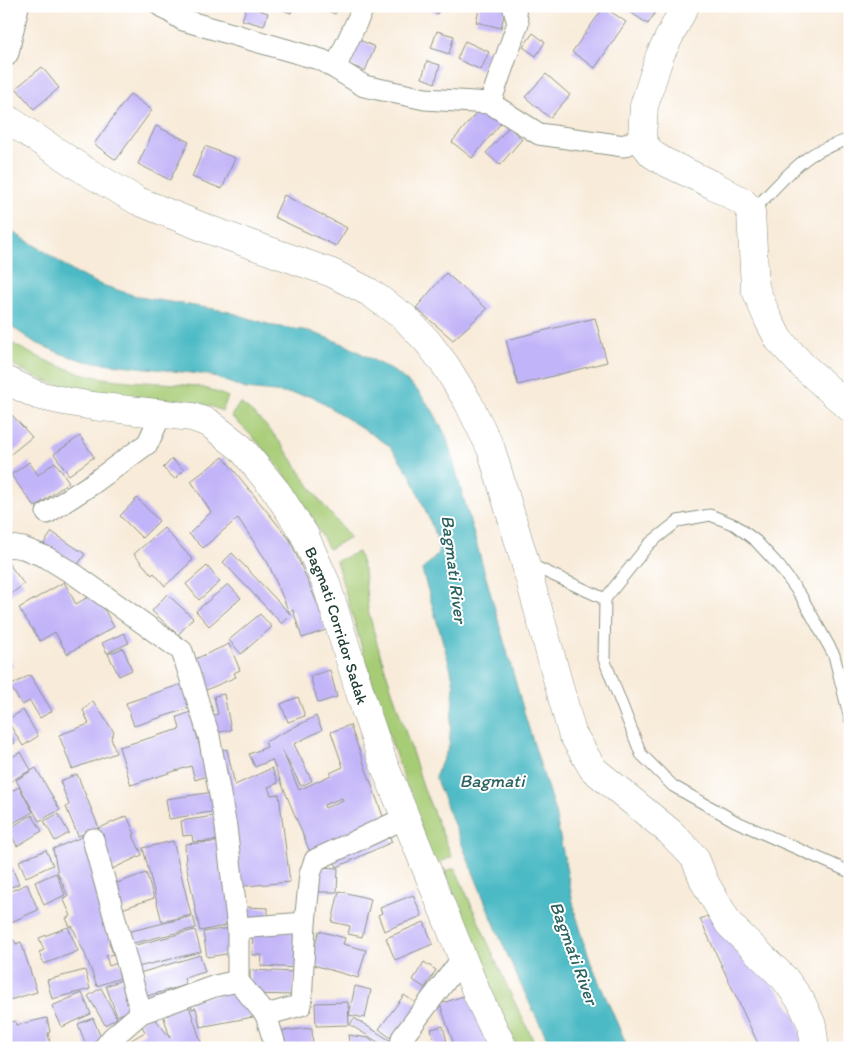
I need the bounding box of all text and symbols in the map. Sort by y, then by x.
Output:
water label: Bagmati River [436,514,472,626]
street label: Bagmati Corridor Sadak [301,544,373,707]
water label: Bagmati [460,770,527,792]
water label: Bagmati River [545,898,604,1010]

